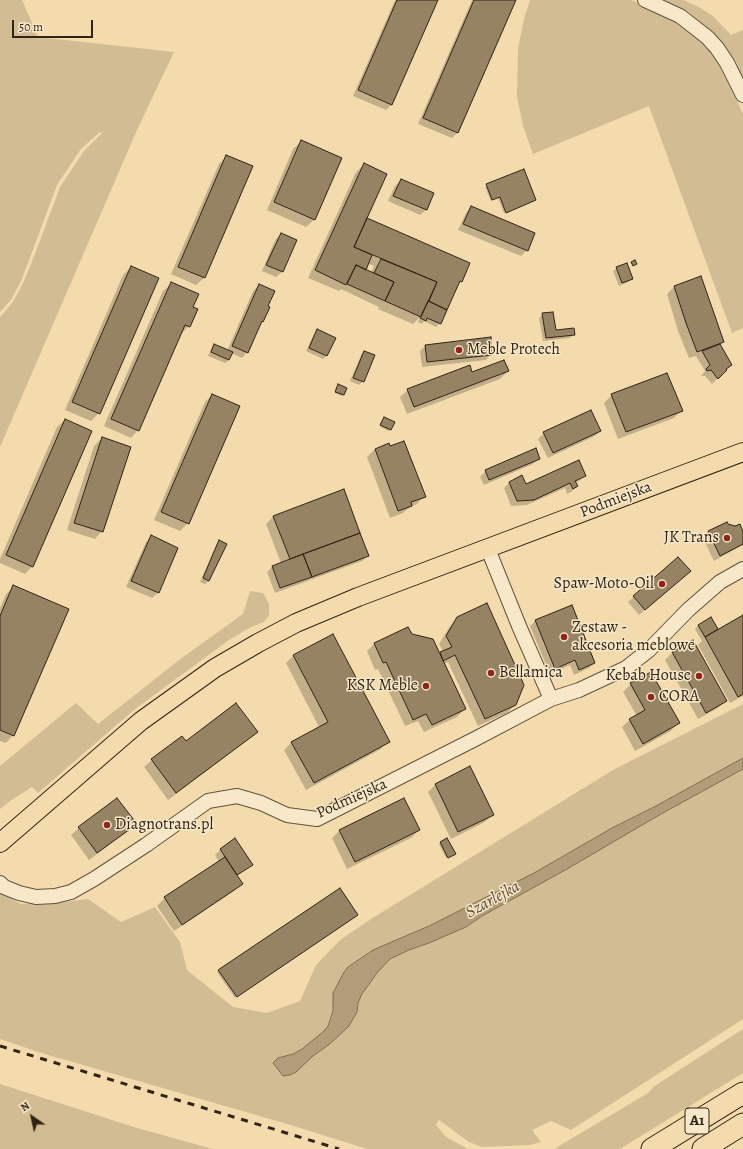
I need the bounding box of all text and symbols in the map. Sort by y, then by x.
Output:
scale bar [14,12,95,38]
text: 50 m [19,19,43,35]
place label: Meble Protech [467,340,560,360]
marker: Meble Protech [454,345,464,355]
street label: Podmiejska [577,478,655,522]
place label: JK Trans [664,528,719,548]
marker: JK Trans [722,533,732,543]
place label: Spaw-Moto-Oil [554,574,654,594]
marker: Spaw-Moto-Oil [657,579,667,589]
place label: Zestaw - akcesoria meblowe [572,618,695,656]
marker: Zestaw - akcesoria meblowe [559,632,569,642]
place label: Bellamica [499,663,563,683]
place label: Kebab House [605,666,691,686]
marker: Bellamica [486,668,496,678]
marker: Kebab House [694,671,704,681]
place label: KSK Meble [347,676,418,696]
marker: KSK Meble [421,681,431,691]
place label: CORA [659,687,699,707]
marker: CORA [646,692,656,702]
street label: Podmiejska [314,775,390,823]
place label: Diagnotrans.pl [115,815,213,835]
marker: Diagnotrans.pl [102,820,112,830]
water label: Szarlejka [462,877,524,923]
north arrow [12,1097,52,1137]
text: N [17,1098,33,1115]
road number: A1 [685,1108,709,1134]

